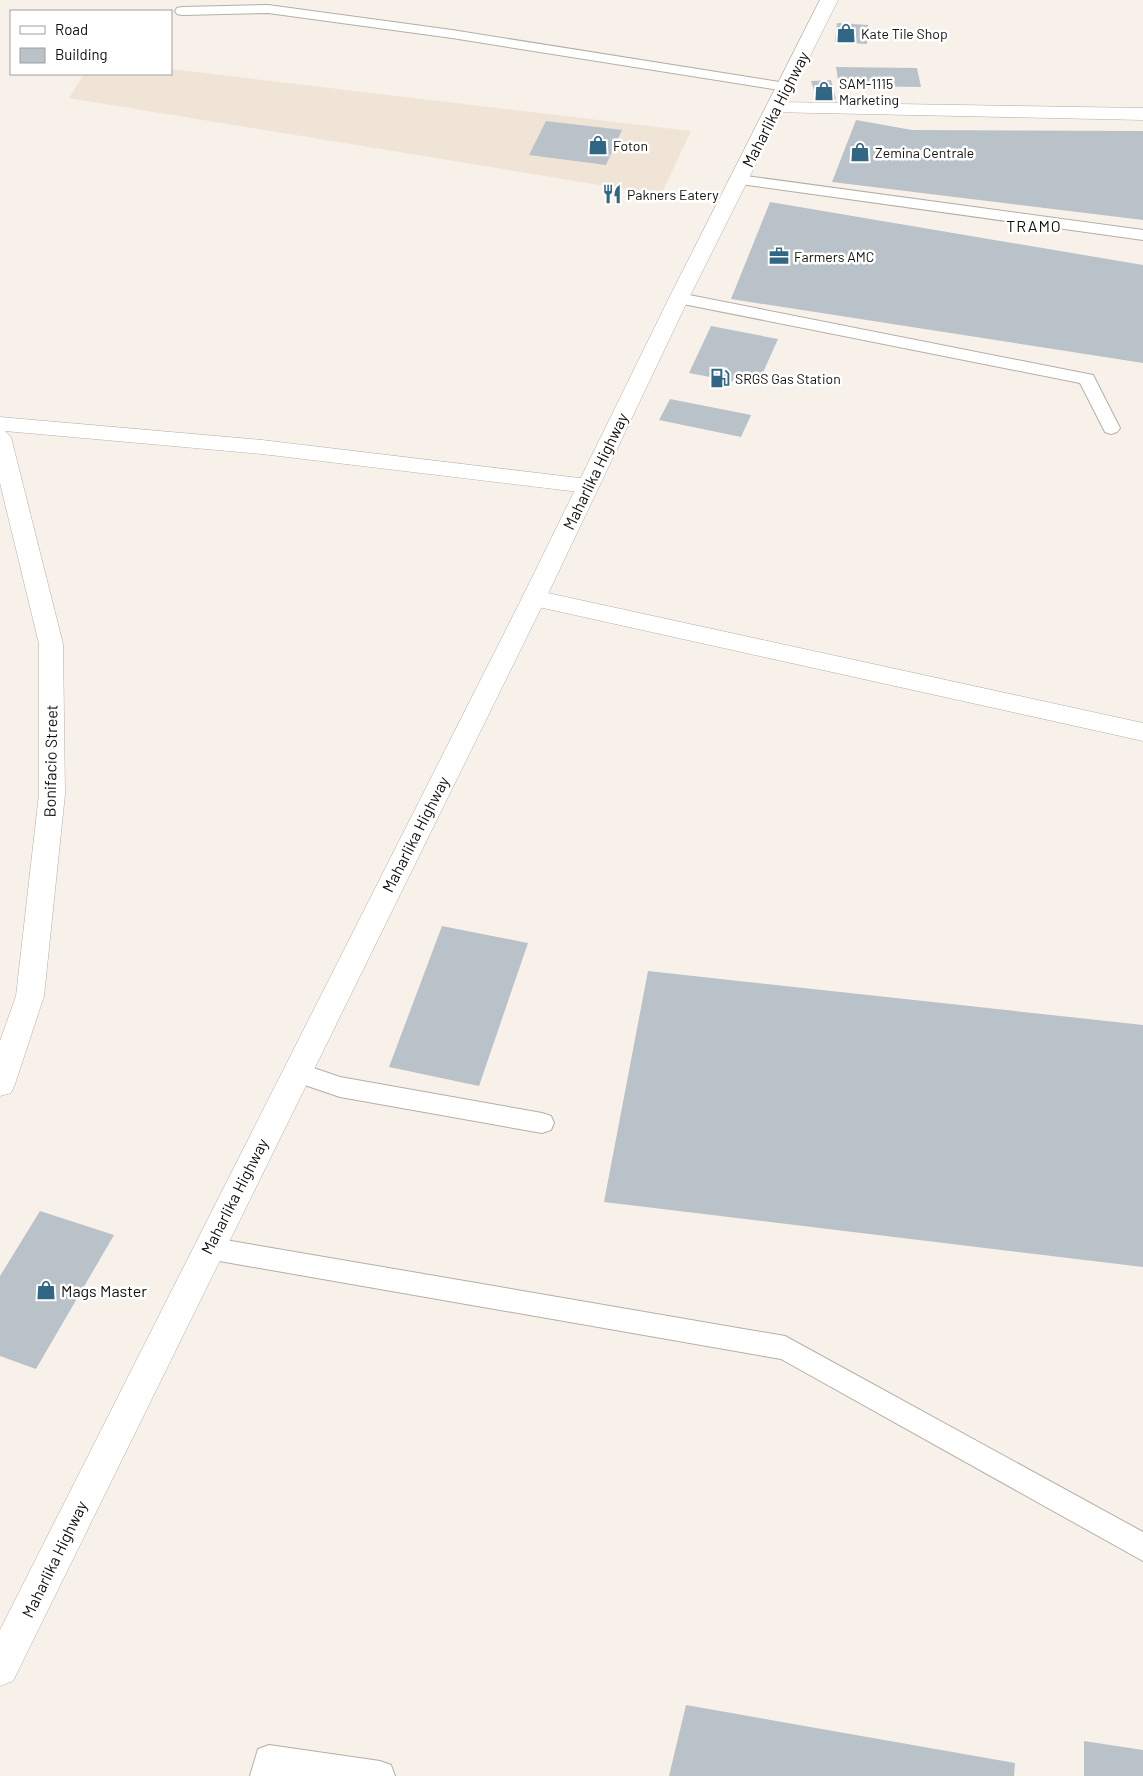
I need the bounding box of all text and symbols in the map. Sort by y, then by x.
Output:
legend [10,10,172,75]
text: Road [55,20,88,38]
shop icon: Kate Tile Shop [835,22,857,44]
place label: Kate Tile Shop [861,25,948,42]
text: Building [55,45,108,63]
street label: Maharlika Highway [738,47,813,170]
place label: SAM-1115 Marketing [839,75,899,108]
shop icon: SAM-1115 Marketing [813,80,835,102]
shop icon: Foton [587,134,609,156]
place label: Foton [613,137,648,154]
shop icon: Zemina Centrale [849,141,871,163]
place label: Zemina Centrale [875,144,974,161]
restaurant icon: Pakners Eatery [601,183,623,205]
place label: Pakners Eatery [627,186,719,203]
district label: TRAMO [1006,216,1062,235]
office icon: Farmers AMC [768,245,790,267]
place label: Farmers AMC [794,248,874,265]
fuel station icon: SRGS Gas Station [709,367,731,389]
place label: SRGS Gas Station [735,370,841,387]
street label: Maharlika Highway [558,409,632,533]
street label: Bonifacio Street [40,704,60,818]
street label: Maharlika Highway [378,772,453,895]
street label: Maharlika Highway [197,1134,272,1257]
shop icon: Mags Master [35,1279,57,1301]
place label: Mags Master [61,1281,147,1300]
street label: Maharlika Highway [17,1497,91,1621]

